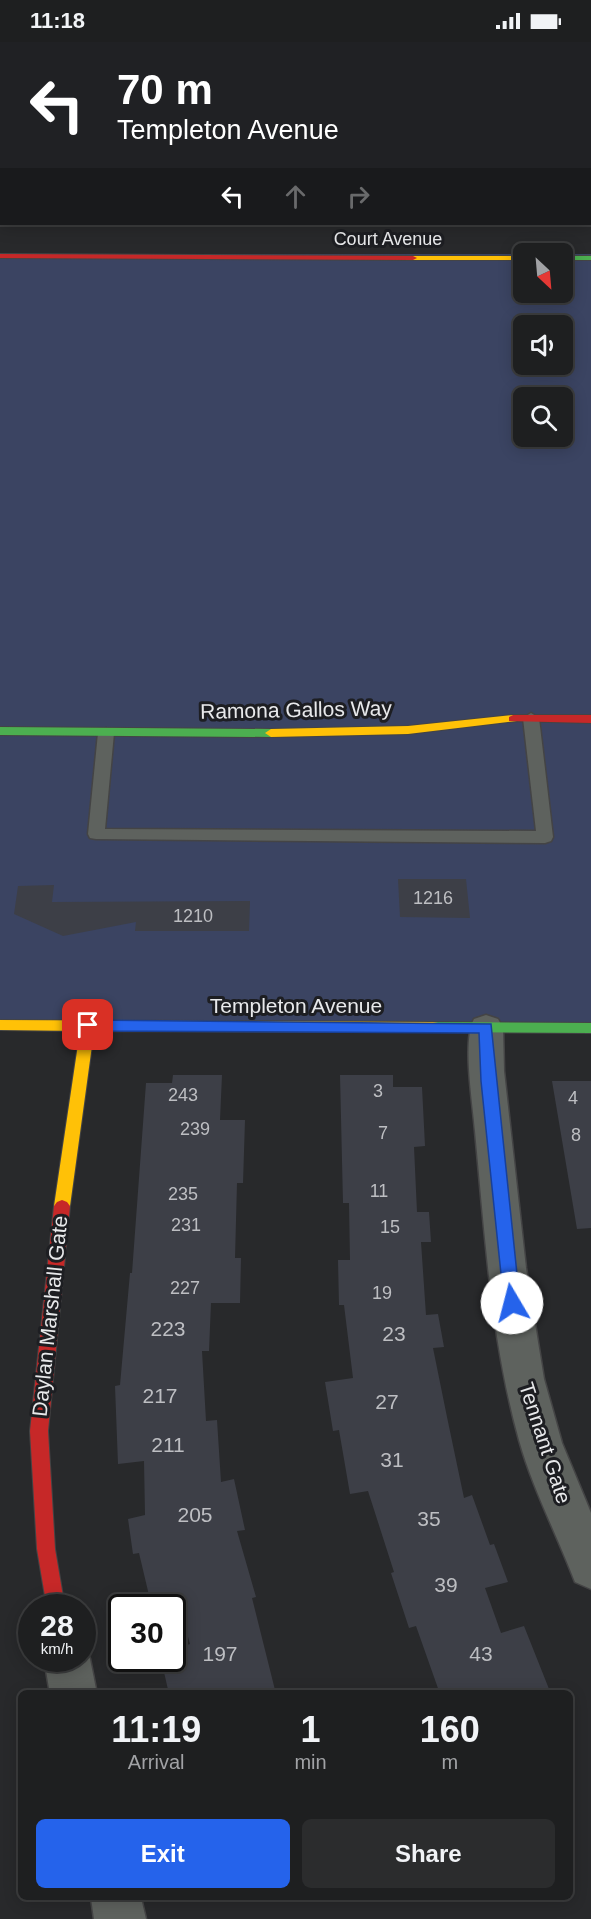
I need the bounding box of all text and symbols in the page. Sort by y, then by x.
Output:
text: 11:18 [30,8,85,33]
icon: left [18,66,96,144]
text: 70 m [117,66,213,113]
text: Templeton Avenue [117,115,339,145]
icon: left [216,180,249,213]
icon: ahead [279,180,312,213]
icon: right [342,180,375,213]
street label: Court Avenue [334,229,442,249]
north arrow [513,243,573,303]
map controls [513,243,573,447]
button: sound [513,315,573,375]
button: search [513,387,573,447]
street label: Ramona Gallos Way [200,696,393,723]
house number: 1216 [413,888,453,908]
house number: 1210 [173,906,213,926]
street label: Templeton Avenue [210,994,382,1017]
pin [62,999,113,1050]
icon: arrive [71,1008,104,1041]
house number: 3 [373,1081,383,1101]
house number: 243 [168,1085,198,1105]
house number: 4 [568,1088,578,1108]
house number: 239 [180,1119,210,1139]
house number: 7 [378,1123,388,1143]
house number: 8 [571,1125,581,1145]
house number: 11 [370,1181,388,1201]
house number: 235 [168,1184,198,1204]
street label: Daylan Marshall Gate [28,1214,71,1418]
house number: 231 [171,1215,201,1235]
house number: 15 [380,1217,400,1237]
position arrow [480,1271,544,1335]
house number: 227 [170,1278,200,1298]
house number: 19 [372,1283,392,1303]
house number: 223 [150,1317,186,1340]
house number: 23 [382,1322,406,1345]
street label: Tennant Gate [515,1379,576,1506]
house number: 217 [142,1384,178,1407]
house number: 27 [375,1390,399,1413]
house number: 211 [151,1433,185,1456]
house number: 31 [380,1448,404,1471]
house number: 205 [177,1503,213,1526]
house number: 35 [417,1507,441,1530]
house number: 39 [434,1573,458,1596]
speed limit sign: 30 [108,1594,186,1672]
text: 28 [40,1609,74,1642]
text: km/h [41,1640,73,1657]
house number: 197 [202,1642,238,1665]
house number: 43 [469,1642,493,1665]
text: 11:19 [111,1709,201,1750]
text: 1 [300,1709,321,1750]
text: 160 [420,1709,480,1750]
text: Arrival [128,1751,185,1773]
text: min [294,1751,327,1773]
text: m [441,1751,458,1773]
button: Exit [36,1819,290,1888]
button: Share [302,1819,555,1888]

